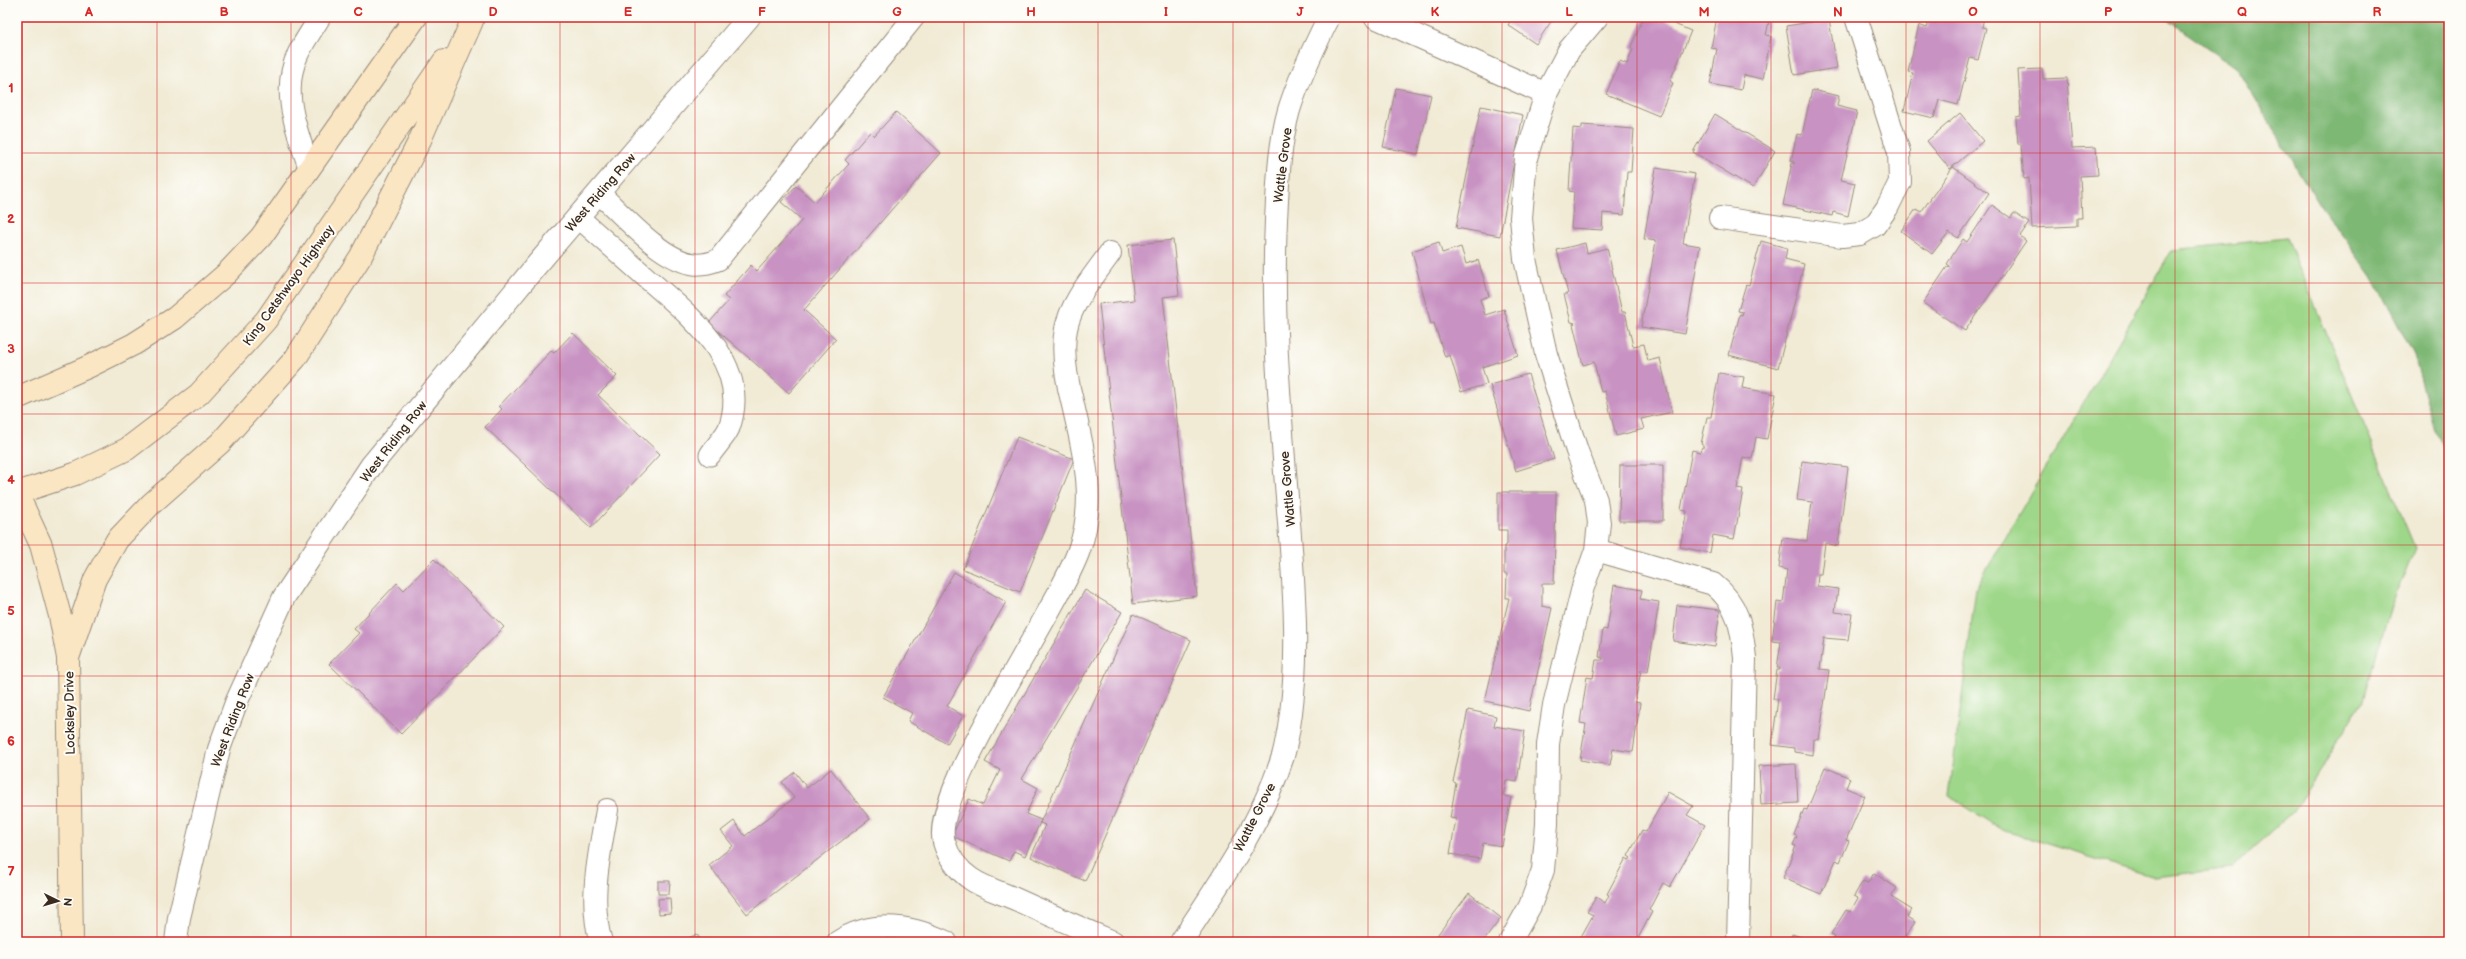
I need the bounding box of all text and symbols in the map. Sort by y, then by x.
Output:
text: A [84,4,93,20]
text: B [219,4,229,20]
text: C [353,4,363,20]
text: D [488,4,498,20]
text: E [624,4,633,20]
text: F [758,4,766,20]
text: G [892,4,902,20]
text: H [1026,4,1036,20]
text: I [1164,4,1168,20]
text: J [1296,4,1304,20]
text: K [1431,4,1440,20]
text: L [1565,4,1573,20]
text: M [1698,4,1710,20]
text: N [1833,4,1843,20]
text: O [1968,4,1978,20]
text: P [2104,4,2113,20]
text: Q [2237,4,2247,20]
text: R [2373,4,2382,20]
text: 1 [8,80,14,96]
street label: Wattle Grove [1270,126,1296,204]
street label: West Riding Row [562,150,639,235]
text: 2 [7,211,15,227]
street label: King Cetshwayo Highway [240,222,338,349]
text: 3 [7,341,15,357]
street label: West Riding Row [357,397,431,486]
street label: Wattle Grove [1277,450,1299,527]
text: 4 [7,472,15,488]
text: 5 [7,603,15,619]
street label: Locksley Drive [61,671,79,755]
street label: West Riding Row [208,671,258,770]
text: 6 [7,733,15,749]
street label: Wattle Grove [1231,780,1279,855]
text: 7 [7,864,15,880]
north arrow [38,881,78,921]
text: N [61,897,74,907]

